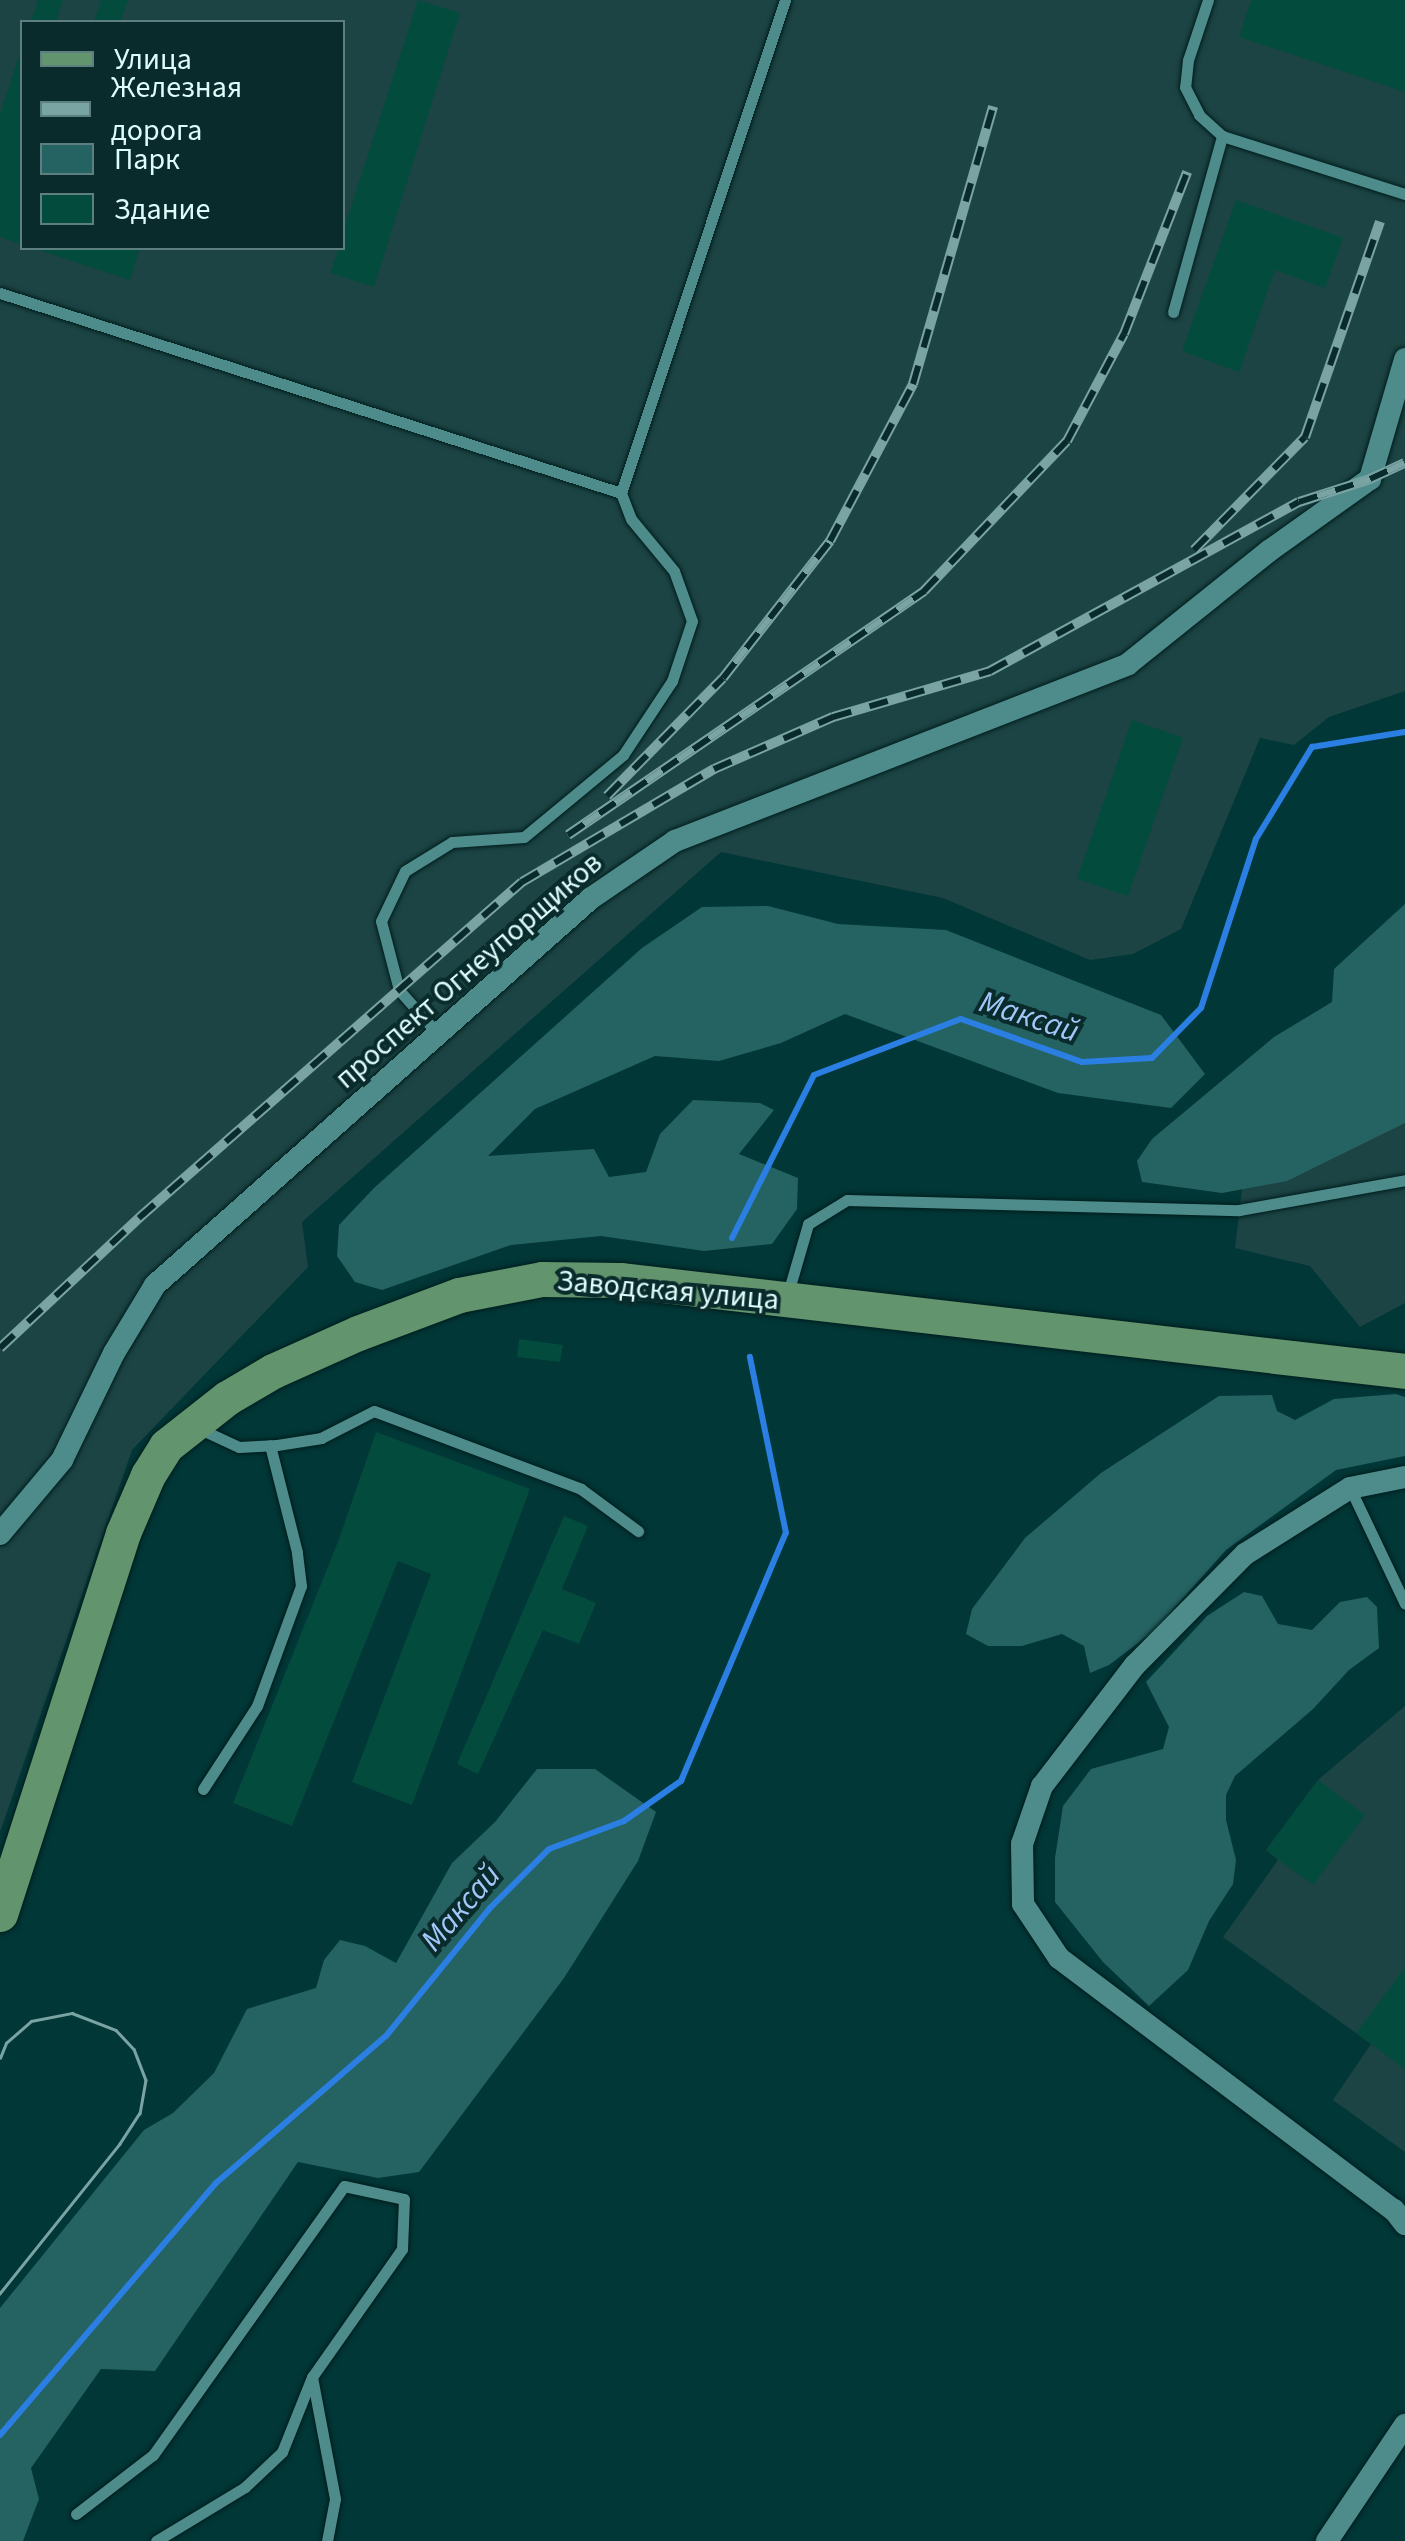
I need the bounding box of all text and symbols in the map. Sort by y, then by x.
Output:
legend [20,20,345,250]
text: Улица [114,38,192,81]
text: Железная дорога [111,66,242,152]
text: Парк [114,138,180,181]
text: Здание [114,188,210,231]
street label: проспект Огнеупорщиков [328,845,610,1097]
water label: Максай [974,983,1084,1051]
street label: Заводская улица [556,1263,780,1319]
water label: Максай [413,1857,509,1959]

